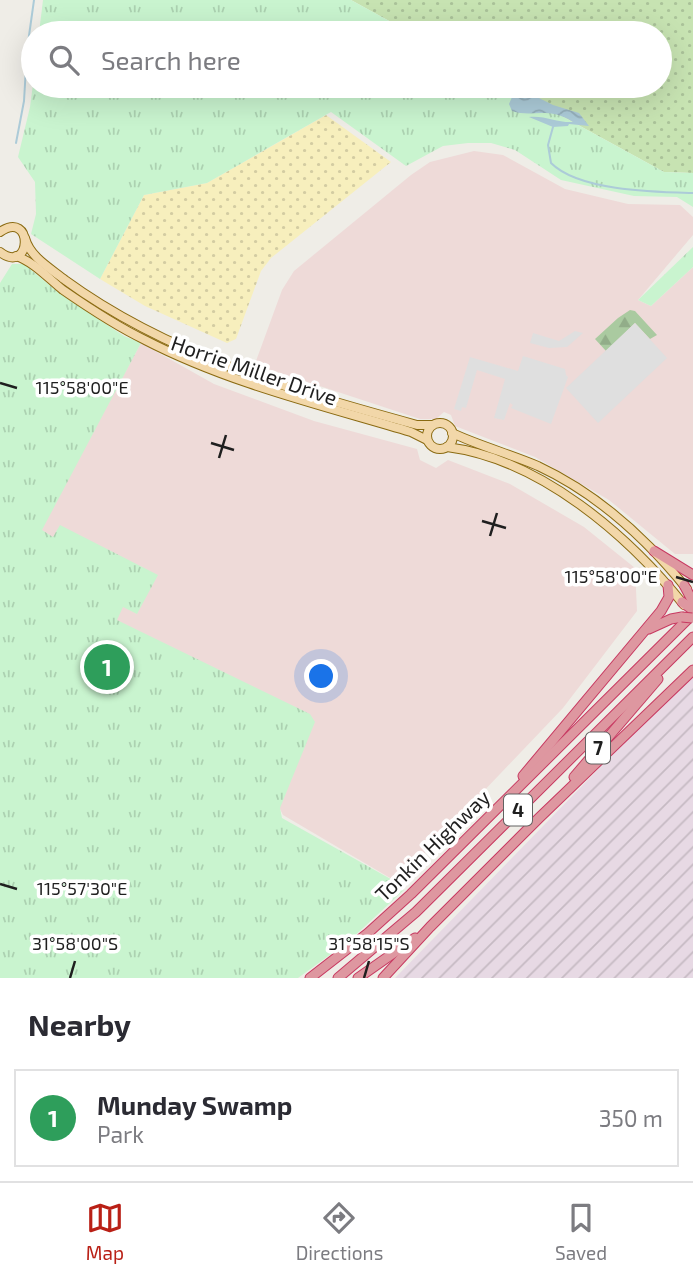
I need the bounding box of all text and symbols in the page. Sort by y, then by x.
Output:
search box [21,21,672,98]
icon: search [45,41,83,79]
text: Search here [101,44,241,75]
street label: Horrie Miller Drive [168,329,341,410]
text: 115°58'00"E [36,376,129,398]
text: 115°58'00"E [565,565,658,587]
pin: 1 [84,641,130,693]
your location [304,659,338,693]
road number: 7 [586,733,610,764]
street label: Tonkin Highway [369,784,495,906]
road number: 4 [504,794,532,825]
text: 115°57'30"E [37,877,127,899]
text: 31°58'00"S [32,932,118,954]
text: 31°58'15"S [328,932,410,954]
text: Nearby [28,1006,131,1042]
text: Munday Swamp [97,1089,292,1120]
text: 1 [48,1104,58,1132]
text: 350 m [599,1104,663,1132]
text: Park [97,1120,144,1148]
tab: Map [86,1199,124,1264]
tab: Directions [296,1199,383,1264]
tab: Saved [555,1199,607,1264]

